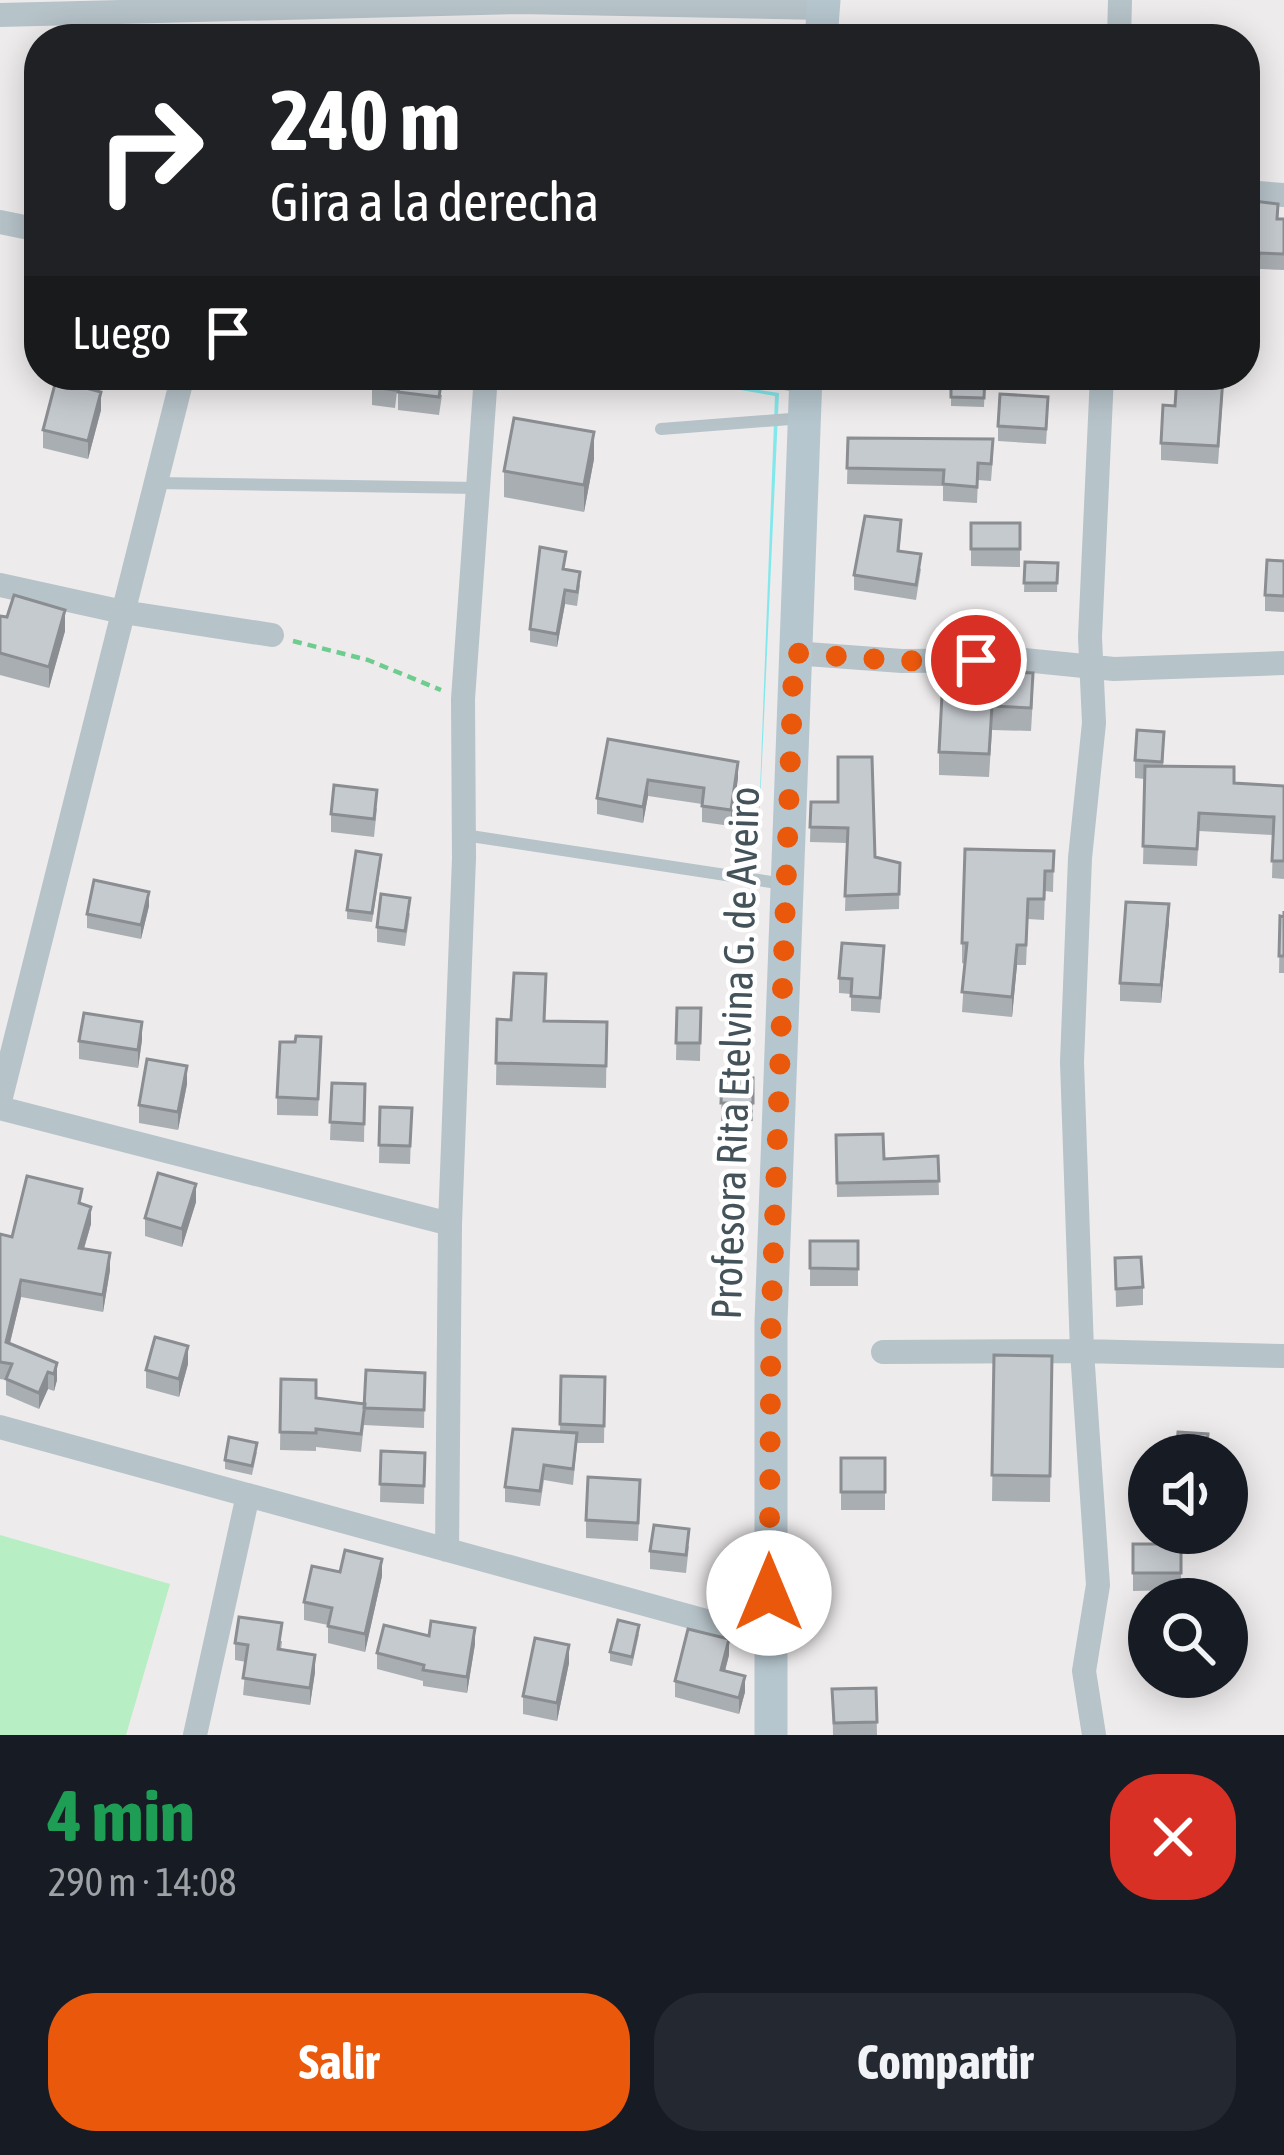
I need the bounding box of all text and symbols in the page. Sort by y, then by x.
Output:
icon: right [72,72,228,228]
text: 240 m [270,72,460,168]
text: Gira a la derecha [270,171,599,232]
icon: arrive [195,300,261,366]
text: Luego [72,307,171,359]
pin [925,609,1027,711]
icon: arrive [943,627,1009,693]
street label: Profesora Rita Etelvina G. de Aveiro [702,786,768,1320]
map controls [1128,1434,1248,1698]
button: sound [1128,1434,1248,1554]
position arrow [706,1530,832,1656]
button: search [1128,1578,1248,1698]
text: 4 min [48,1774,195,1856]
button: close [1110,1774,1236,1900]
text: 290 m · 14:08 [48,1860,237,1904]
button: Salir [48,1993,630,2131]
button: Compartir [654,1993,1236,2131]

